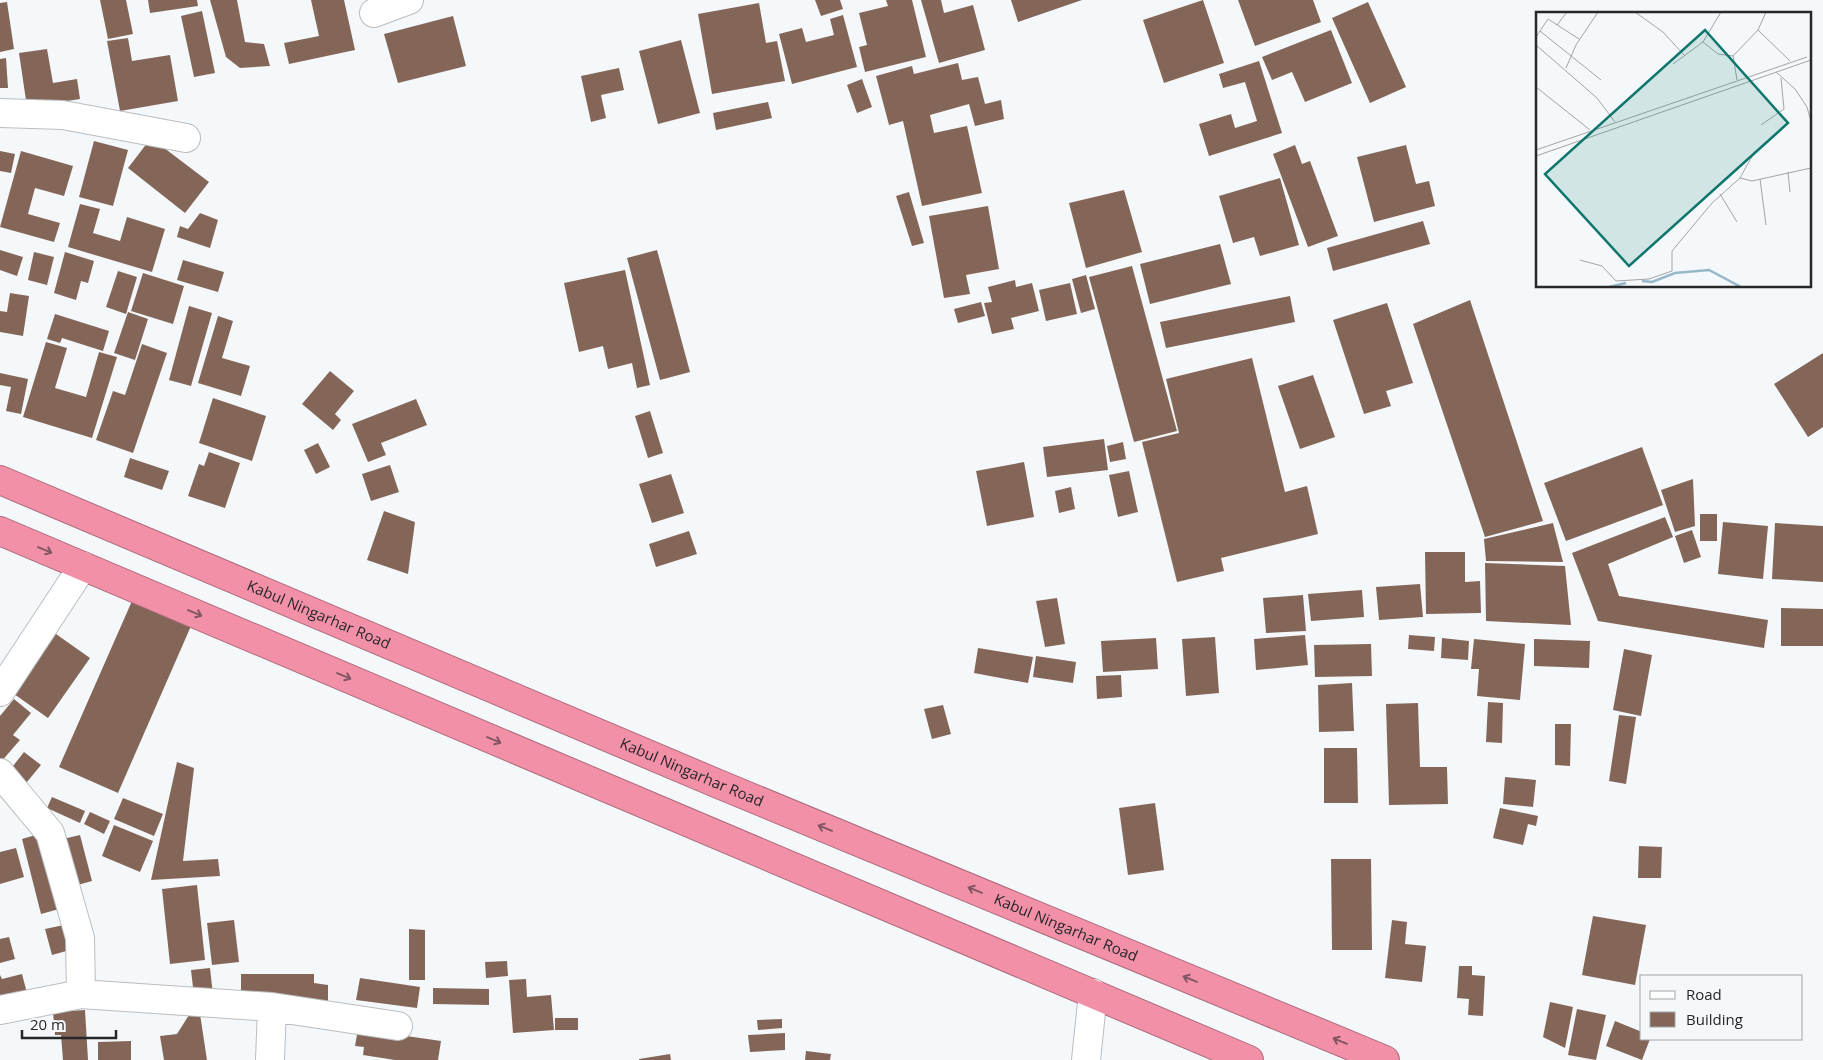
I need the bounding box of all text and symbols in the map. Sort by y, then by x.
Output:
inset map [1536,12,1810,288]
one-way arrow [37,545,52,555]
street label: Kabul Ningarhar Road [244,575,394,653]
one-way arrow [187,609,202,618]
one-way arrow [336,672,351,682]
street label: Kabul Ningarhar Road [617,733,767,811]
one-way arrow [486,735,501,745]
one-way arrow [818,823,833,832]
one-way arrow [968,885,983,894]
street label: Kabul Ningarhar Road [991,888,1141,966]
one-way arrow [1183,974,1198,983]
legend [1640,975,1803,1040]
text: Road [1686,984,1722,1004]
scale bar [22,1008,116,1040]
text: Building [1686,1009,1743,1029]
text: 20 m [30,1014,65,1034]
one-way arrow [1333,1036,1348,1046]

